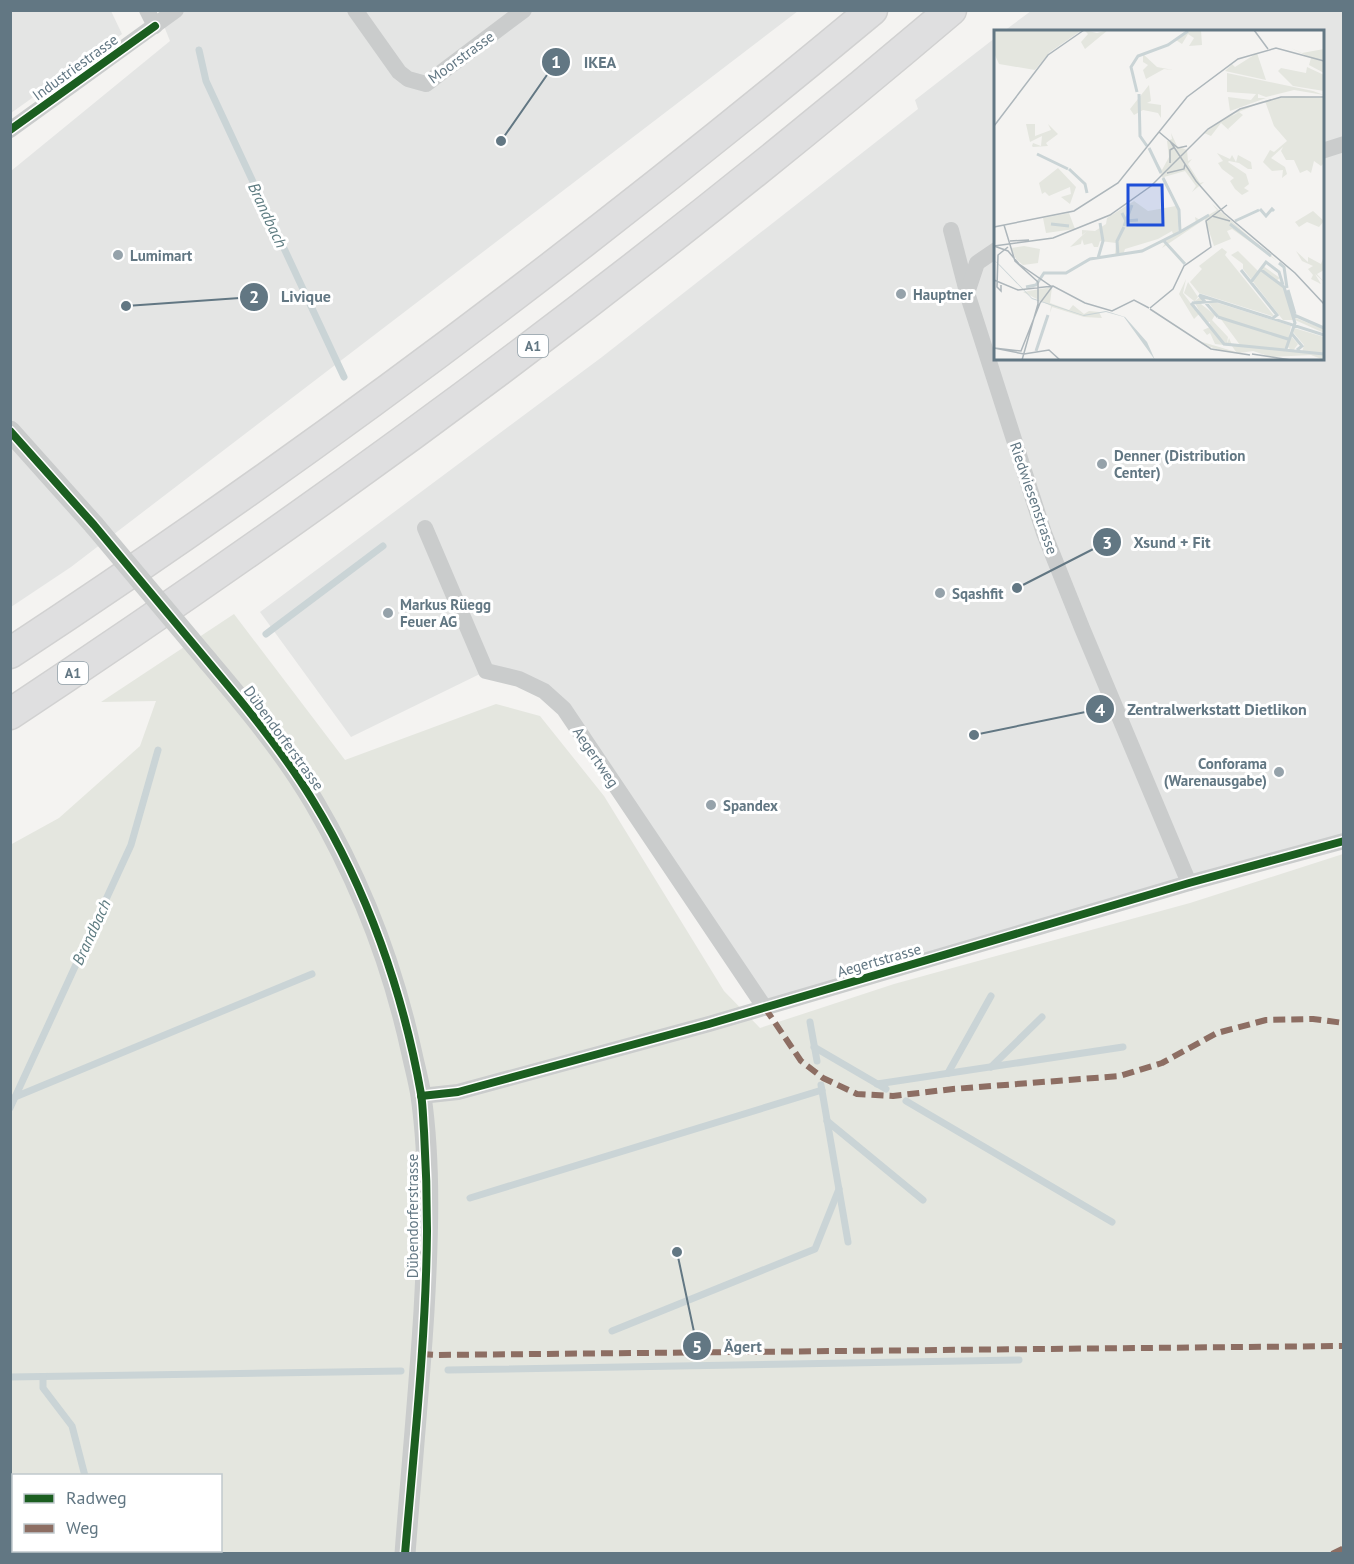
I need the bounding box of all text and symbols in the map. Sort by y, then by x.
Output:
street label: Moorstrasse [424,27,498,87]
street label: Industriestrasse [29,30,121,104]
inset map [994,30,1324,360]
callout: IKEA [541,45,628,79]
text: 1 [551,50,561,73]
text: IKEA [584,52,617,72]
water label: Brandbach [244,179,292,251]
place label: Lumimart [130,246,193,265]
marker: Lumimart [111,248,125,262]
callout: Livique [239,280,343,314]
text: 2 [249,285,259,308]
place label: Hauptner [913,285,973,304]
text: Livique [281,286,331,306]
marker: Hauptner [894,287,908,301]
road number: A1 [518,335,548,357]
street label: Riedwiesenstrasse [1006,439,1062,557]
place label: Denner (Distribution Center) [1114,446,1245,482]
marker: Denner (Distribution Center) [1095,457,1109,471]
callout: Xsund + Fit [1092,525,1223,559]
text: 3 [1102,531,1112,554]
text: Xsund + Fit [1133,532,1211,552]
place label: Sqashfit [952,584,1004,603]
marker: Sqashfit [933,586,947,600]
place label: Markus Rüegg Feuer AG [400,595,491,631]
marker: Markus Rüegg Feuer AG [381,606,395,620]
road number: A1 [58,662,88,684]
street label: Dübendorferstrasse [240,682,328,794]
callout: Zentralwerkstatt Dietlikon [1085,692,1319,726]
text: 4 [1095,698,1105,721]
text: Zentralwerkstatt Dietlikon [1127,699,1307,719]
street label: Aegertweg [569,723,623,791]
place label: Conforama (Warenausgabe) [1164,754,1267,790]
marker: Conforama (Warenausgabe) [1272,765,1286,779]
place label: Spandex [723,796,778,815]
marker: Spandex [704,798,718,812]
water label: Brandbach [67,896,115,968]
street label: Aegertstrasse [835,939,923,981]
street label: Dübendorferstrasse [403,1154,422,1278]
callout: Ägert [682,1329,773,1363]
text: 5 [692,1335,702,1358]
text: Ägert [724,1336,762,1356]
legend [12,1474,222,1552]
text: Radweg [66,1486,127,1509]
text: Weg [66,1516,99,1539]

